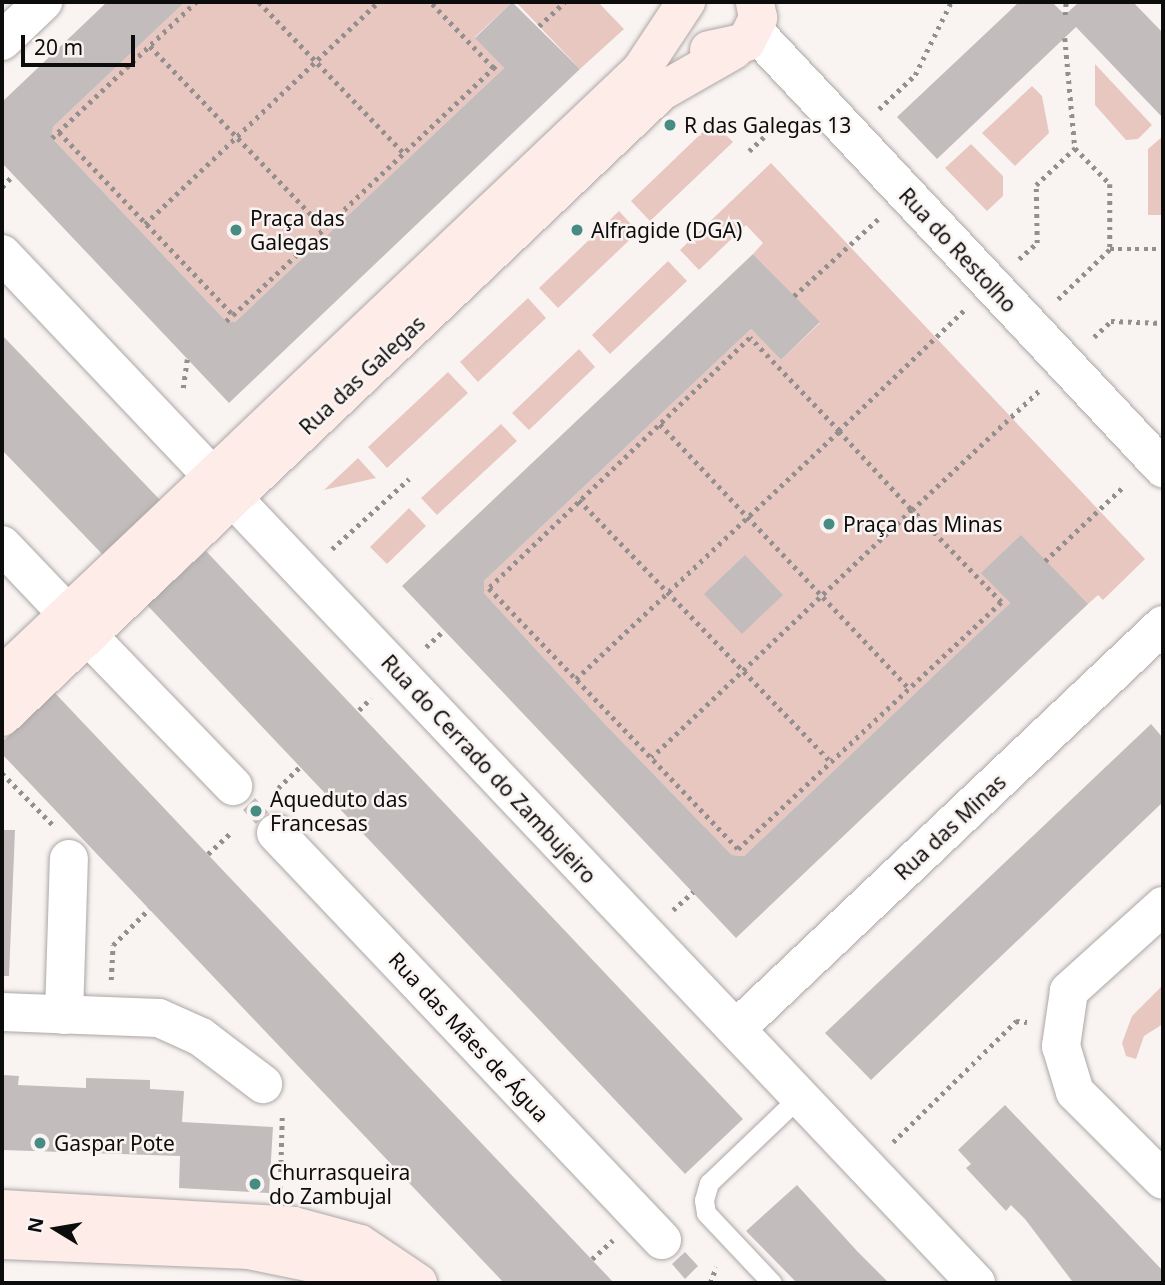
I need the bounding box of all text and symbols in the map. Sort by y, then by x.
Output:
scale bar [24,21,138,65]
text: 20 m [34,33,83,61]
place label: R das Galegas 13 [684,112,851,138]
marker: R das Galegas 13 [662,117,678,133]
street label: Rua do Restolho [894,183,1022,317]
place label: Praça das Galegas [250,205,345,255]
place label: Alfragide (DGA) [591,217,742,243]
marker: Praça das Galegas [228,222,244,238]
marker: Alfragide (DGA) [569,222,585,238]
street label: Rua das Galegas [294,310,430,440]
place label: Praça das Minas [843,511,1003,537]
marker: Praça das Minas [821,516,837,532]
street label: Rua do Cerrado do Zambujeiro [376,649,602,889]
street label: Rua das Minas [889,769,1011,885]
place label: Aqueduto das Francesas [270,786,408,836]
marker: Aqueduto das Francesas [248,803,264,819]
street label: Rua das Mães de Água [384,947,554,1127]
place label: Gaspar Pote [54,1130,175,1156]
marker: Gaspar Pote [32,1135,48,1151]
place label: Churrasqueira do Zambujal [269,1159,410,1209]
marker: Churrasqueira do Zambujal [247,1176,263,1192]
north arrow [21,1194,91,1264]
text: N [21,1215,50,1235]

